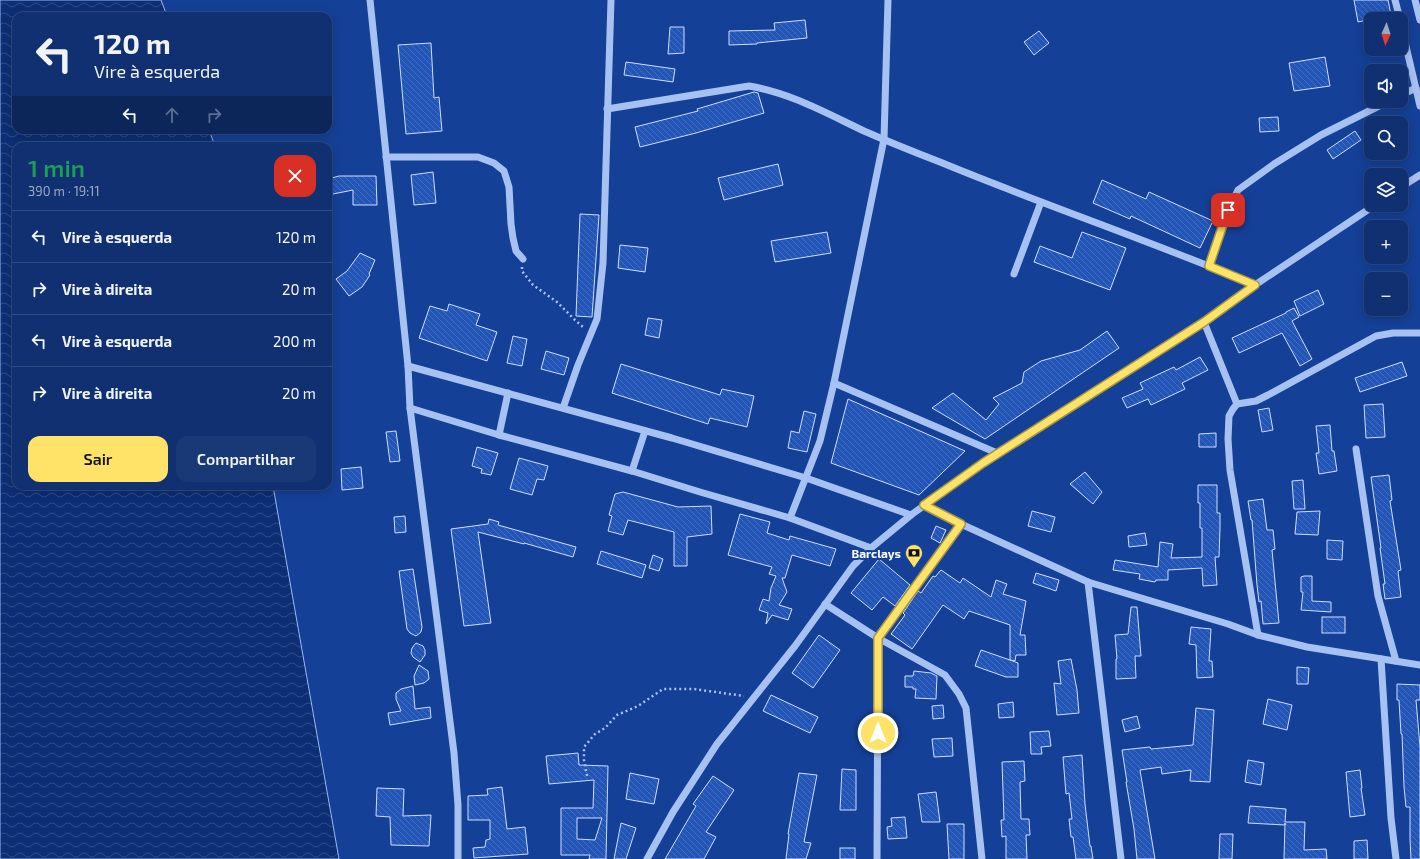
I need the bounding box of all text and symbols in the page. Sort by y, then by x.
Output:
north arrow [1364,12,1408,56]
map controls [1364,12,1408,316]
text: 120 m [94,26,171,60]
icon: left [28,28,80,80]
text: Vire à esquerda [94,60,220,82]
button: sound [1364,64,1408,108]
icon: left [119,104,141,126]
icon: ahead [161,104,183,126]
icon: right [203,104,225,126]
button: search [1364,116,1408,160]
text: 1 min [28,153,85,182]
button: close [274,155,316,197]
button: layers [1364,168,1408,212]
text: 390 m · 19:11 [28,183,100,199]
pin [1211,193,1245,227]
icon: arrive [1217,199,1239,221]
button: + [1364,220,1408,264]
icon: left [28,226,50,248]
text: Vire à esquerda [62,228,172,246]
text: 120 m [276,228,316,246]
button: − [1364,272,1408,316]
icon: right [28,278,50,300]
text: Vire à direita [62,280,152,298]
text: 20 m [282,280,316,298]
icon: left [28,330,50,352]
text: Vire à esquerda [62,332,172,350]
text: 200 m [273,332,316,350]
icon: right [28,382,50,404]
text: Vire à direita [62,384,152,402]
text: 20 m [282,384,316,402]
button: Sair [28,436,168,482]
button: Compartilhar [176,436,316,482]
bank icon: Barclays [904,543,924,568]
place label: Barclays [851,546,901,561]
position arrow [857,712,899,754]

